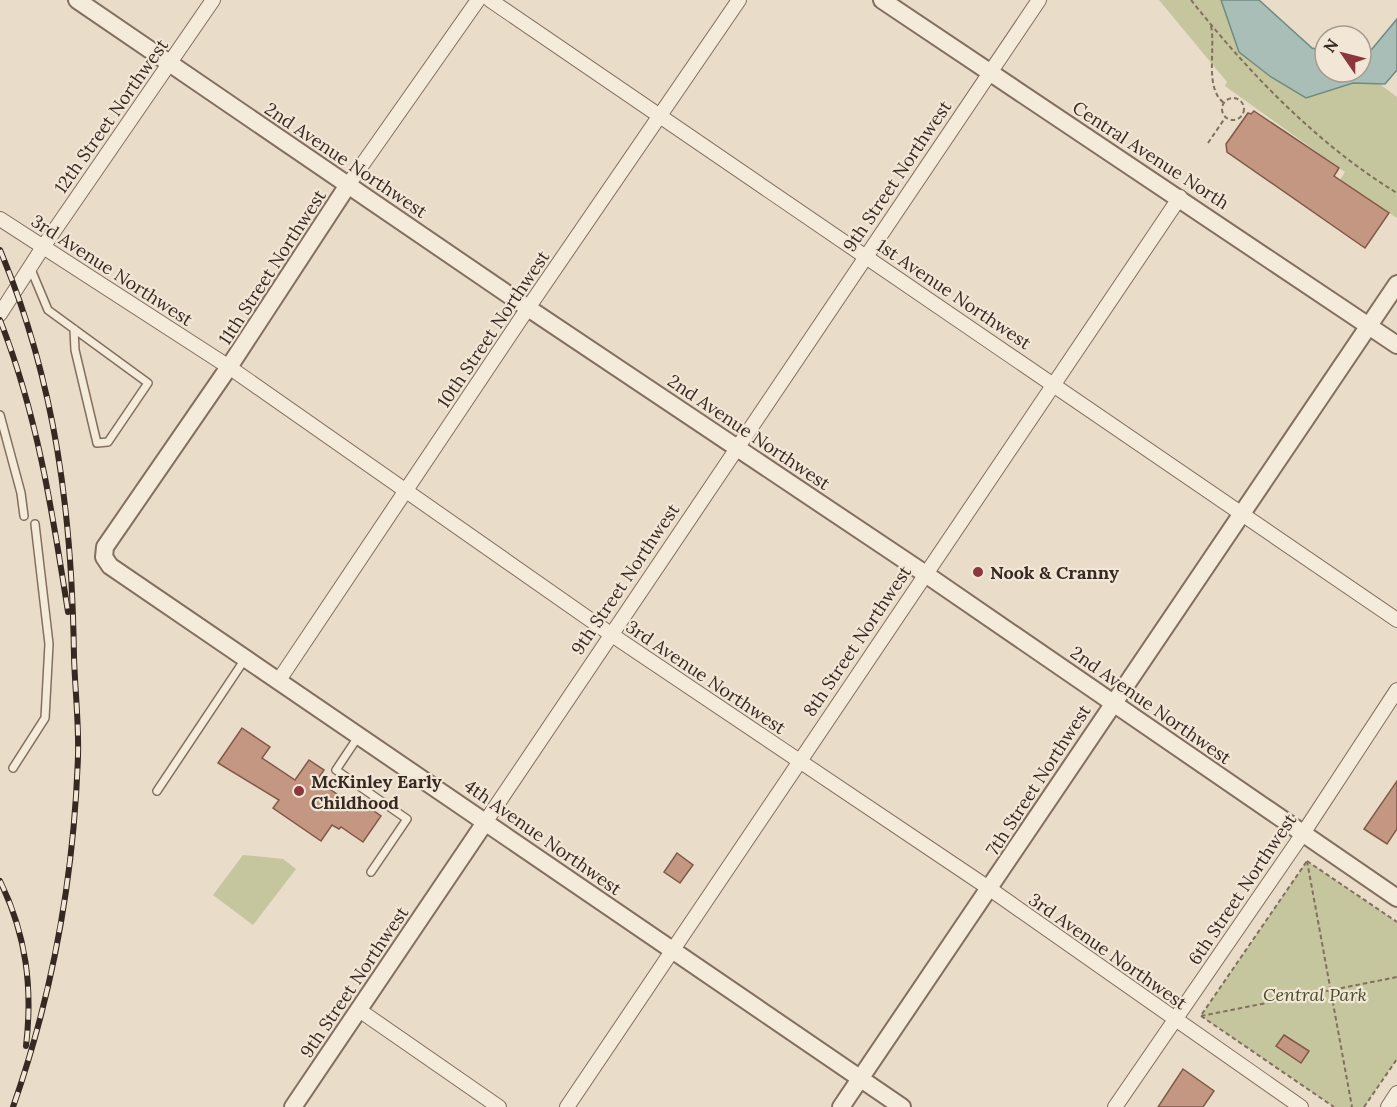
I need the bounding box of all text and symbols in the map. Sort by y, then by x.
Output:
north arrow [1313,24,1373,84]
street label: 12th Street Northwest [49,34,173,198]
text: N [1319,35,1342,56]
street label: 9th Street Northwest [838,96,956,256]
street label: Central Avenue North [1068,96,1234,214]
street label: 2nd Avenue Northwest [260,97,432,223]
street label: 11th Street Northwest [213,185,331,349]
street label: 3rd Avenue Northwest [27,209,197,331]
street label: 1st Avenue Northwest [872,234,1036,354]
street label: 10th Street Northwest [432,246,554,412]
street label: 2nd Avenue Northwest [663,369,835,495]
street label: 9th Street Northwest [566,499,684,659]
street label: 8th Street Northwest [798,561,916,721]
place label: Nook & Cranny [990,561,1119,584]
marker: Nook & Cranny [971,565,985,579]
street label: 3rd Avenue Northwest [622,615,790,739]
street label: 2nd Avenue Northwest [1066,641,1236,769]
street label: 7th Street Northwest [981,700,1095,860]
place label: McKinley Early Childhood [311,770,442,814]
street label: 4th Avenue Northwest [460,774,626,900]
marker: McKinley Early Childhood [292,784,306,798]
street label: 6th Street Northwest [1183,809,1301,969]
street label: 3rd Avenue Northwest [1024,888,1192,1014]
street label: 9th Street Northwest [295,902,413,1062]
park label: Central Park [1263,983,1367,1006]

